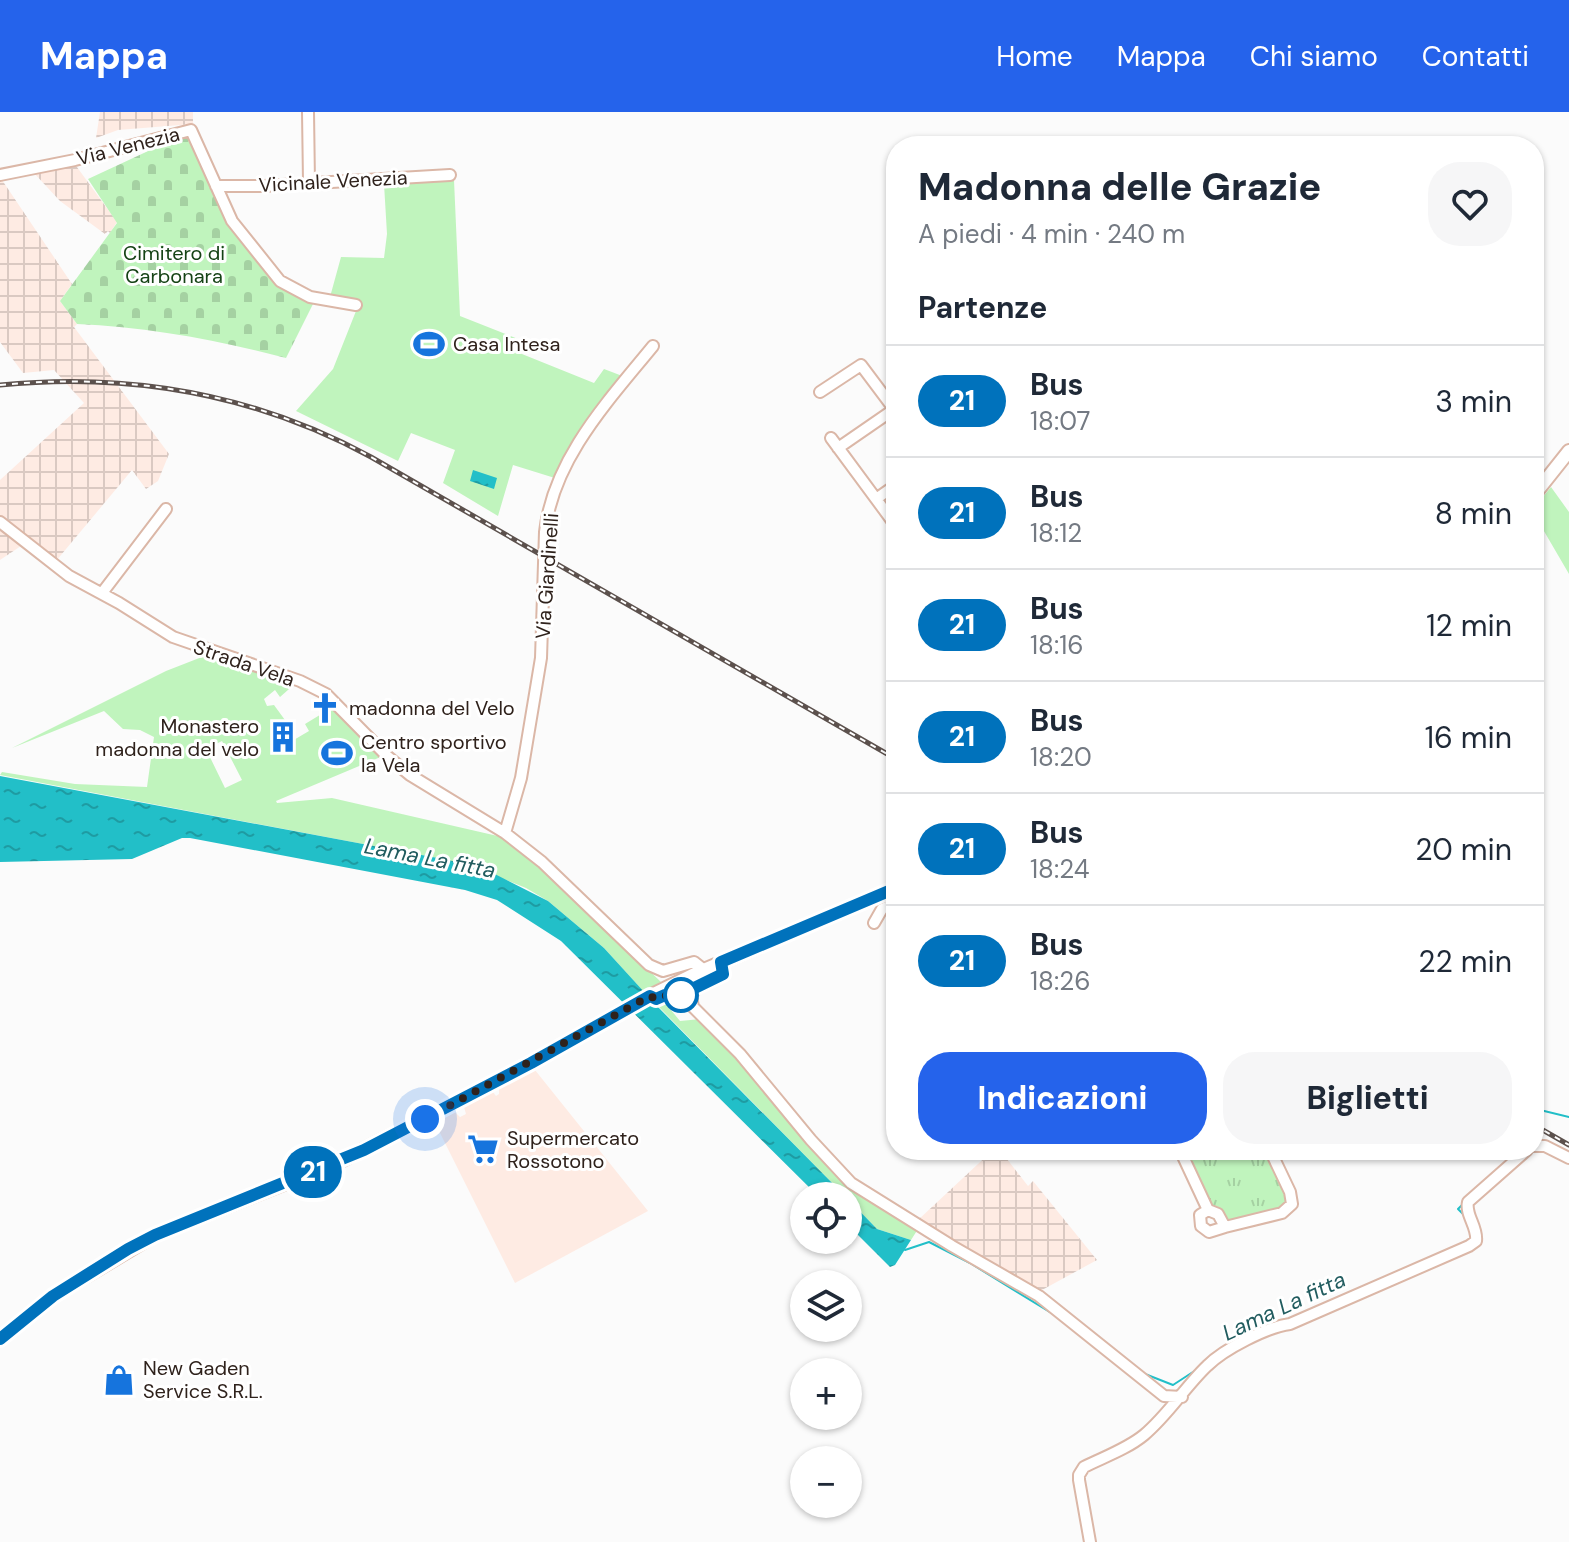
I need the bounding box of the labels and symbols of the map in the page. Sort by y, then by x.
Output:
street label: Via Venezia [74,121,182,171]
street label: Vicinale Venezia [258,164,408,198]
park label: Cimitero di Carbonara [123,240,225,289]
sports icon: Casa Intesa [412,327,446,361]
place label: Casa Intesa [453,331,560,357]
street label: Via Giardinelli [530,512,564,640]
street label: Strada Vela [190,634,298,692]
church icon: madonna del Velo [308,691,342,725]
place label: madonna del Velo [349,695,515,721]
place label: Monastero madonna del velo [95,713,259,762]
building icon: Monastero madonna del velo [266,720,300,754]
place label: Centro sportivo la Vela [361,729,507,778]
sports icon: Centro sportivo la Vela [320,736,354,770]
water label: Lama La fitta [362,831,498,885]
unlabelled marker [664,978,698,1012]
your location [405,1099,445,1139]
place label: Supermercato Rossotono [507,1125,639,1174]
supermarket icon: Supermercato Rossotono [466,1132,500,1166]
line badge: 21 [277,1146,349,1198]
water label: Lama La fitta [1218,1265,1350,1347]
place label: New Gaden Service S.R.L. [143,1355,263,1404]
shop icon: New Gaden Service S.R.L. [102,1363,136,1397]

